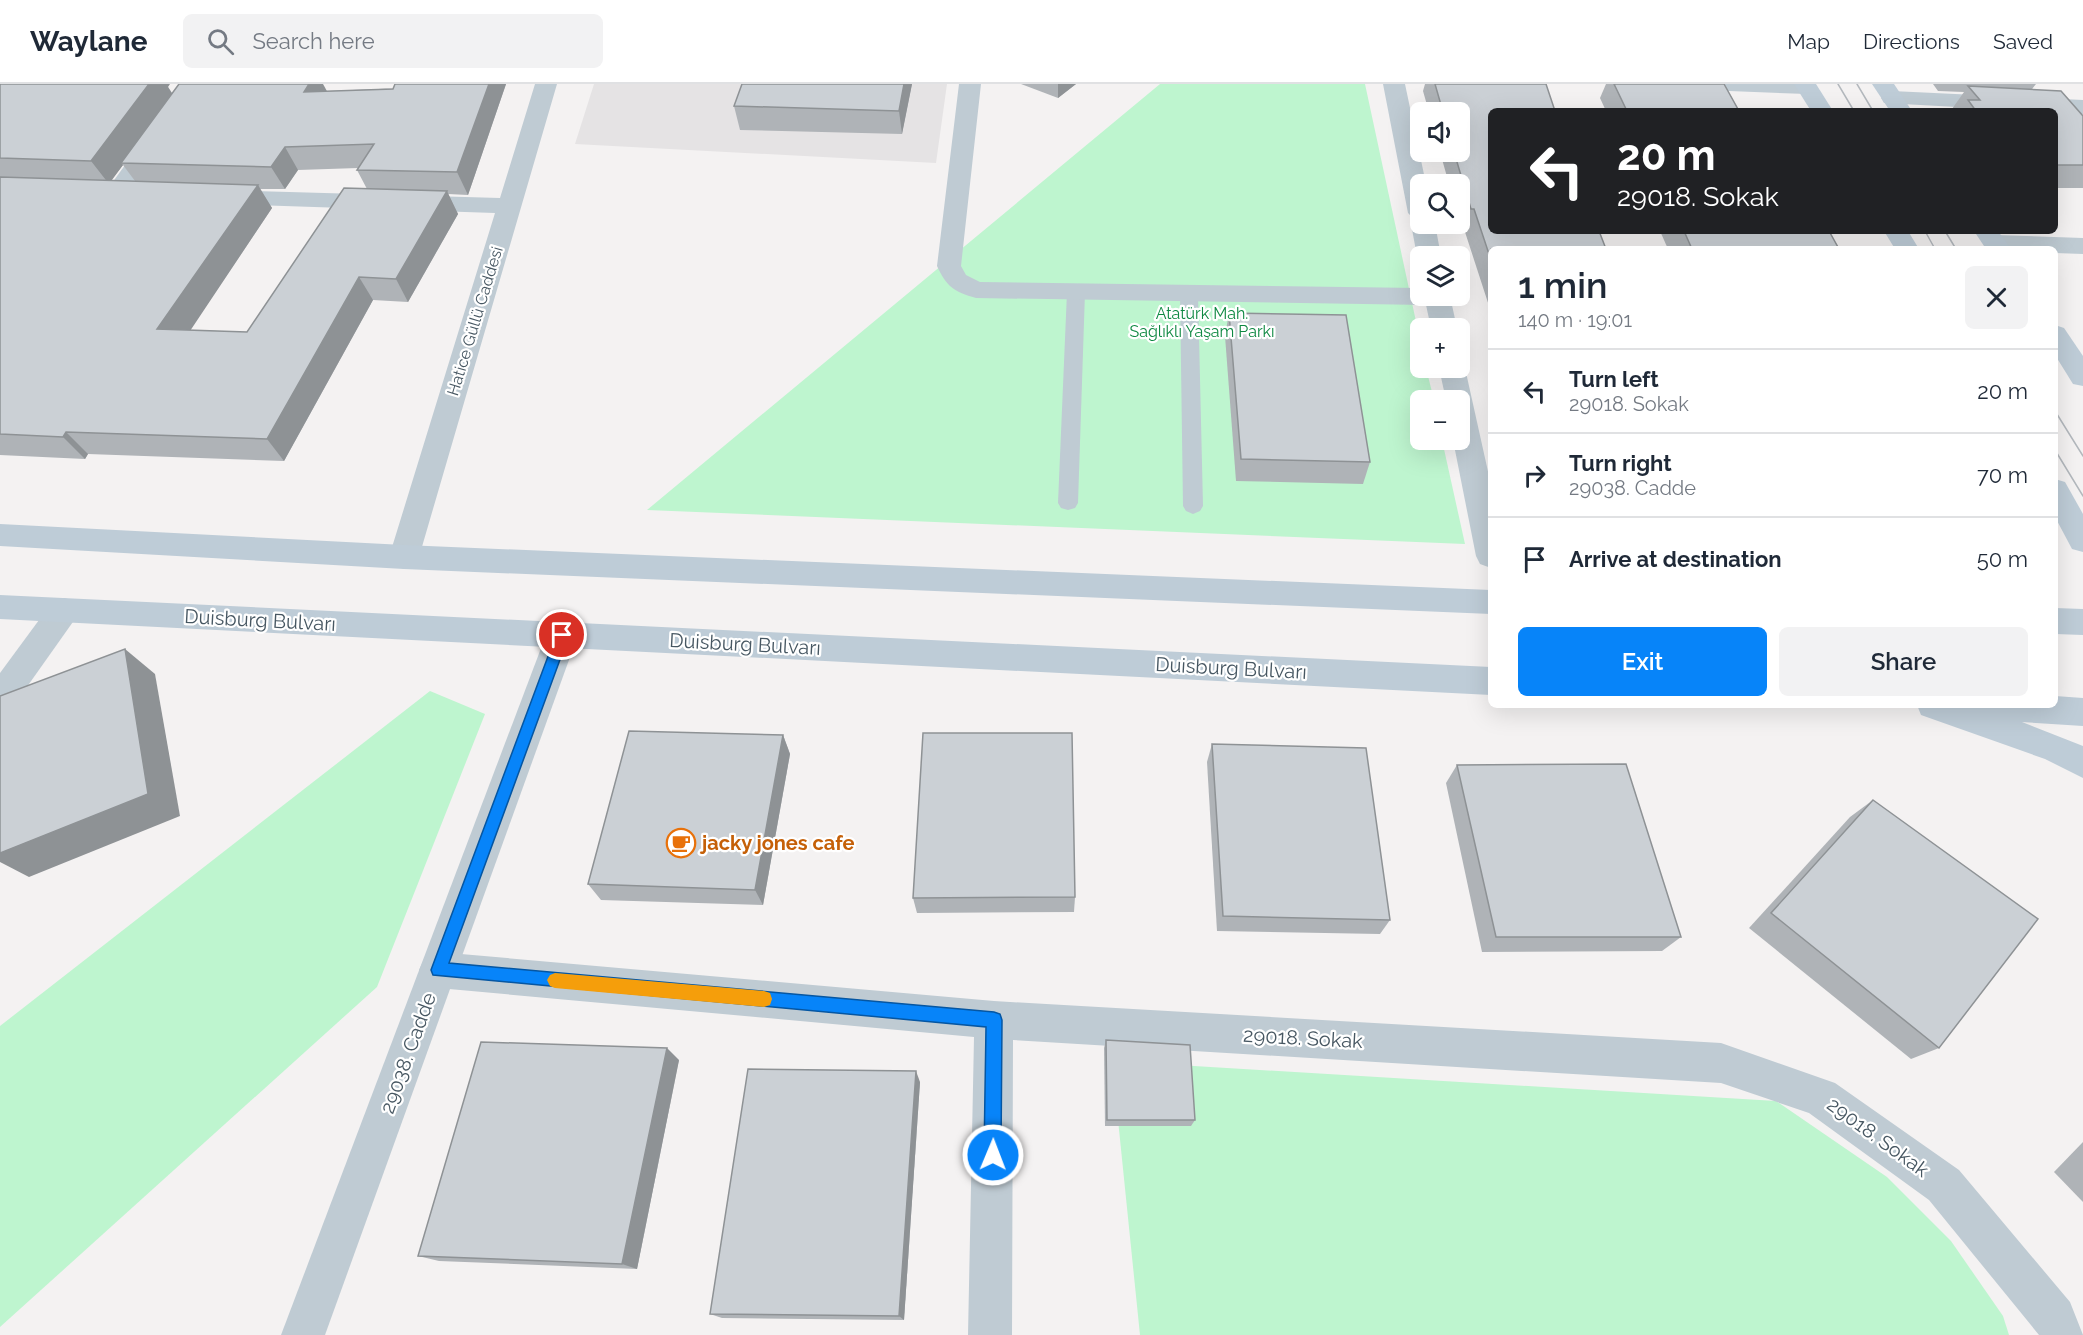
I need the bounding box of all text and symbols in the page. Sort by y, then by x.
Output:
search box [183,14,603,68]
text: Waylane [30,25,147,58]
icon: search [204,25,237,58]
text: Search here [252,28,375,54]
text: Map [1787,29,1830,54]
text: Directions [1863,29,1960,54]
text: Saved [1993,29,2053,54]
map controls [1410,102,1470,450]
button: sound [1410,102,1470,162]
text: 20 m [1617,131,1716,180]
icon: left [1518,132,1596,210]
button: search [1410,174,1470,234]
text: 29018. Sokak [1617,181,1779,212]
street label: Hatice Güllü Caddesi [443,244,507,398]
button: layers [1410,246,1470,306]
text: 1 min [1518,264,1607,306]
button: close [1965,266,2028,329]
park label: Atatürk Mah. Sağlıklı Yaşam Parkı [1129,304,1275,341]
text: 140 m · 19:01 [1518,308,1632,332]
button: + [1410,318,1470,378]
text: Turn left [1569,366,1659,392]
icon: left [1518,375,1551,408]
text: 20 m [1977,378,2028,404]
button: − [1410,390,1470,450]
text: 29018. Sokak [1569,392,1689,416]
text: Turn right [1569,450,1672,476]
icon: right [1518,459,1551,492]
text: 70 m [1977,462,2028,488]
text: 29038. Cadde [1569,476,1696,500]
icon: arrive [1518,543,1551,576]
text: Arrive at destination [1569,546,1782,572]
text: 50 m [1977,546,2028,572]
street label: Duisburg Bulvarı [184,604,336,636]
pin [536,609,587,660]
icon: arrive [545,618,578,651]
button: Exit [1518,627,1767,696]
button: Share [1779,627,2028,696]
street label: Duisburg Bulvarı [669,628,821,660]
street label: Duisburg Bulvarı [1155,652,1307,684]
cafe icon: jacky jones cafe [665,827,697,859]
place label: jacky jones cafe [699,831,855,855]
street label: 29038. Cadde [375,989,441,1117]
street label: 29018. Sokak [1243,1023,1364,1053]
street label: 29018. Sokak [1822,1092,1934,1182]
position arrow [961,1123,1025,1187]

